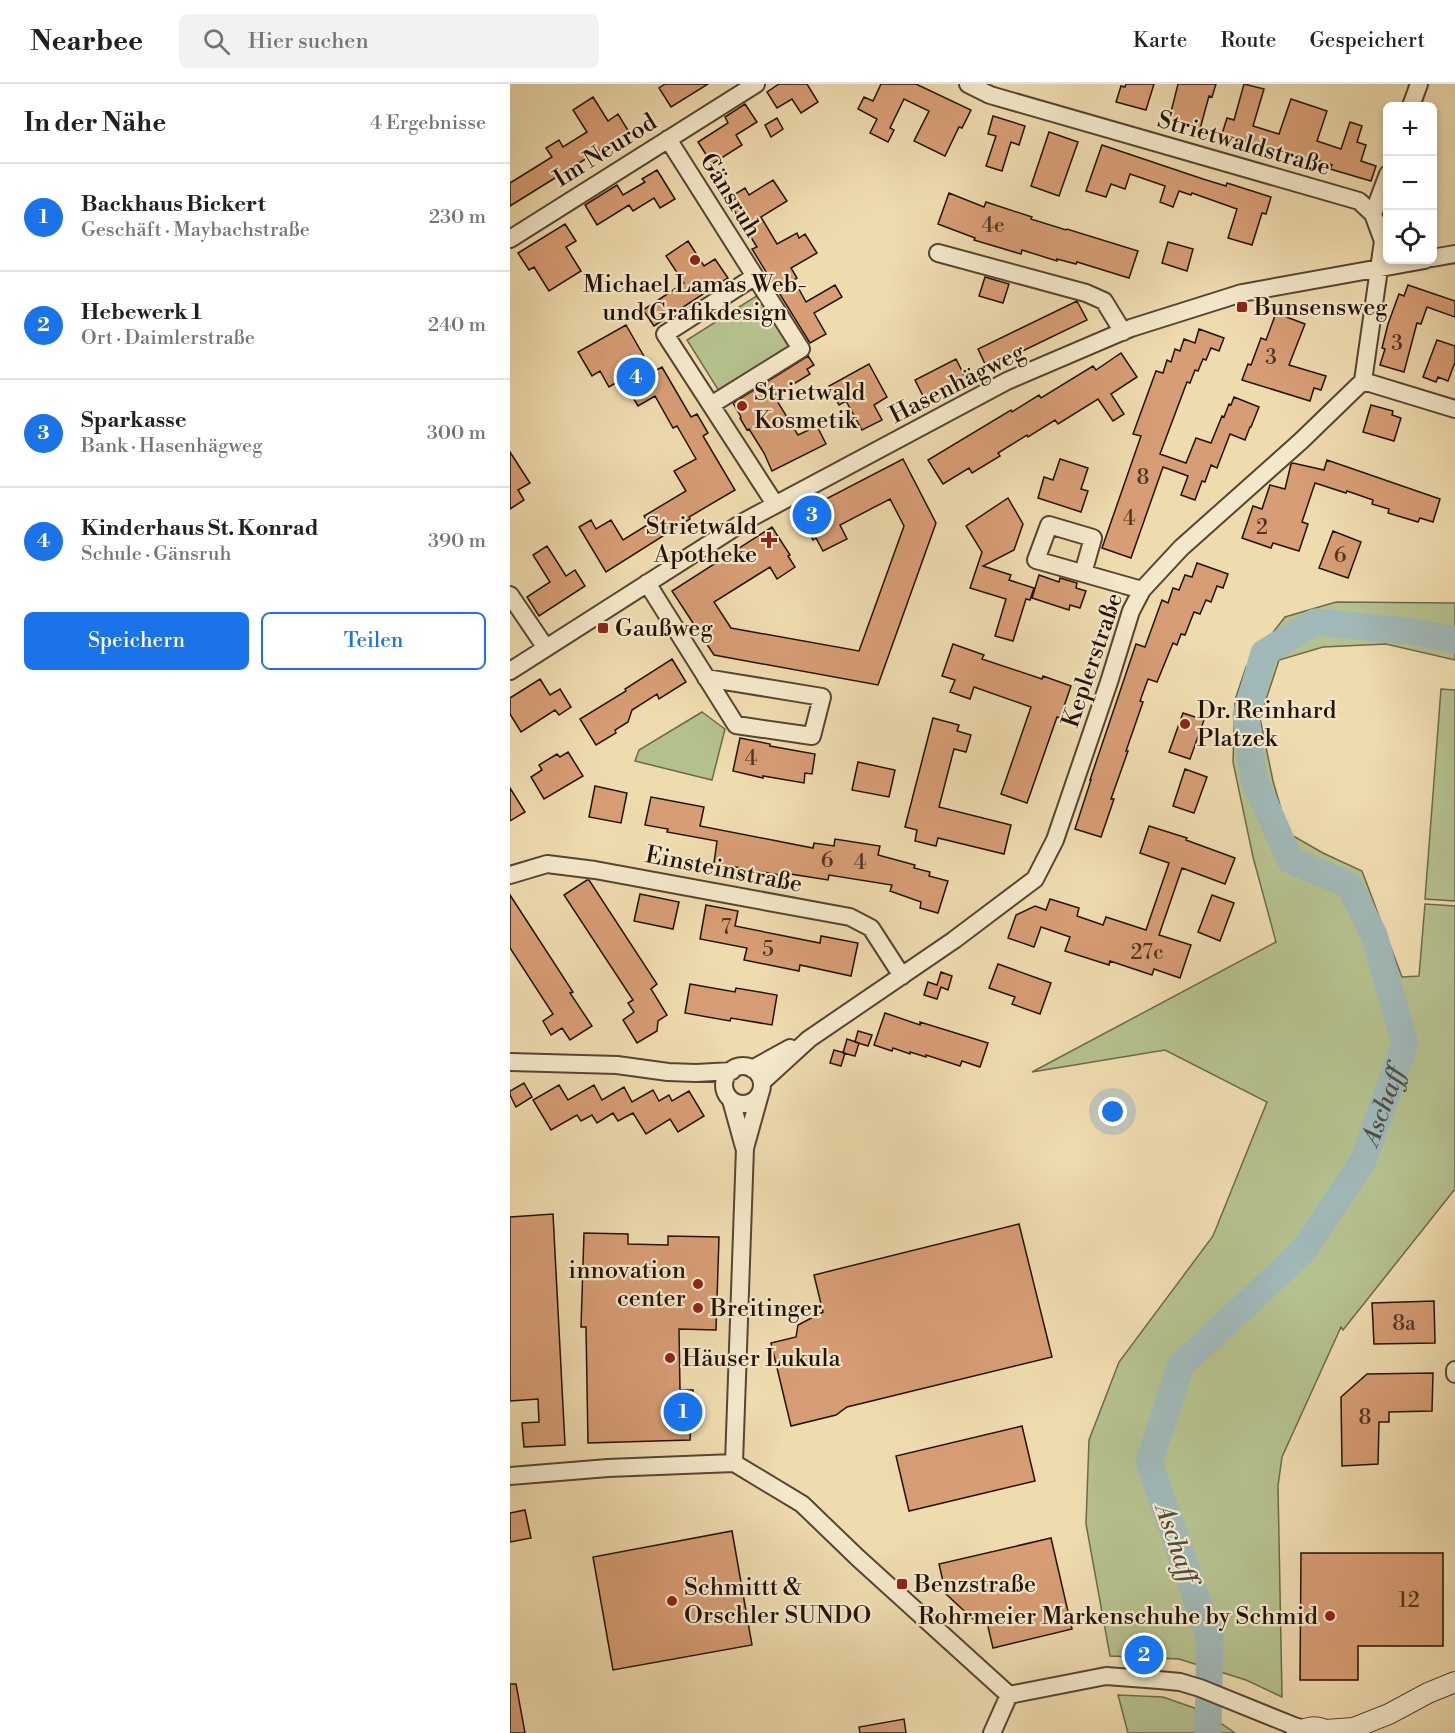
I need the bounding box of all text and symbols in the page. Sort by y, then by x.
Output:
search box [179,14,599,68]
text: Nearbee [30,24,143,59]
icon: search [200,25,233,58]
text: Hier suchen [248,28,369,55]
text: Karte [1133,28,1187,54]
text: Route [1220,28,1276,54]
text: Gespeichert [1309,28,1425,54]
map controls [1383,102,1437,264]
button: + [1383,102,1437,156]
street label: Strietwaldstraße [1154,105,1334,183]
text: In der Nähe [24,107,166,139]
street label: Im Neurod [549,107,663,194]
text: 4 Ergebnisse [370,111,486,136]
street label: Gänsruh [693,148,768,243]
button: − [1383,156,1437,210]
text: Backhaus Bickert [81,191,266,218]
text: 1 [39,205,48,230]
text: 230 m [429,205,486,230]
button: locate [1383,210,1437,264]
house number: 4e [981,213,1005,239]
text: Geschäft · Maybachstraße [81,218,310,243]
marker: Michael Lamas Web- und Grafikdesign [688,253,702,267]
place label: Michael Lamas Web- und Grafikdesign [583,270,807,328]
place label: Bunsensweg [1253,293,1388,323]
text: Hebewerk 1 [81,299,202,326]
marker: Bunsensweg [1235,300,1249,314]
text: 2 [37,313,50,338]
text: 240 m [428,313,486,338]
text: Ort · Daimlerstraße [81,326,255,351]
house number: 3 [1391,331,1403,357]
street label: Hasenhägweg [885,337,1031,431]
house number: 3 [1265,345,1277,371]
pin: 4 [616,354,656,400]
place label: Strietwald Kosmetik [754,378,866,436]
marker: Strietwald Kosmetik [735,399,749,413]
text: Sparkasse [81,407,187,434]
text: 3 [37,421,50,446]
text: 300 m [427,421,486,446]
text: Bank · Hasenhägweg [81,434,263,459]
house number: 8 [1137,465,1149,491]
pin: 3 [792,492,832,538]
house number: 4 [1123,506,1135,532]
place label: Strietwald Apotheke [646,512,757,570]
text: Kinderhaus St. Konrad [81,515,319,542]
house number: 2 [1256,515,1268,541]
text: 4 [37,529,50,554]
text: 390 m [428,529,486,554]
marker: Strietwald Apotheke [762,533,776,547]
text: Schule · Gänsruh [81,542,231,567]
house number: 6 [1334,543,1347,569]
street label: Keplerstraße [1056,589,1130,731]
button: Speichern [24,612,249,670]
button: Teilen [261,612,486,670]
place label: Gaußweg [615,614,713,644]
marker: Gaußweg [596,621,610,635]
place label: Dr. Reinhard Platzek [1197,696,1337,754]
marker: Dr. Reinhard Platzek [1178,717,1192,731]
house number: 4 [745,746,757,772]
street label: Einsteinstraße [643,840,805,900]
house number: 6 [821,848,834,874]
house number: 4 [854,850,866,876]
house number: 7 [721,915,732,941]
house number: 5 [762,937,774,963]
house number: 27c [1130,940,1164,966]
water label: Aschaff [1354,1056,1415,1153]
your location [1098,1097,1127,1126]
place label: innovation center [568,1256,686,1314]
marker: innovation center [691,1277,705,1291]
place label: Breitinger [709,1294,822,1324]
marker: Breitinger [691,1301,705,1315]
house number: 8a [1392,1311,1416,1337]
place label: Häuser Lukula [682,1344,842,1374]
marker: Häuser Lukula [663,1351,677,1365]
pin: 1 [664,1390,702,1434]
house number: 8 [1359,1405,1371,1431]
water label: Aschaff [1147,1497,1207,1593]
place label: Benzstraße [913,1570,1036,1600]
place label: Schmittt & Orschler SUNDO [684,1573,871,1631]
marker: Benzstraße [895,1577,909,1591]
house number: 12 [1398,1588,1420,1614]
marker: Schmittt & Orschler SUNDO [665,1594,679,1608]
place label: Rohrmeier Markenschuhe by Schmid [918,1602,1318,1632]
marker: Rohrmeier Markenschuhe by Schmid [1323,1609,1337,1623]
pin: 2 [1124,1632,1164,1678]

